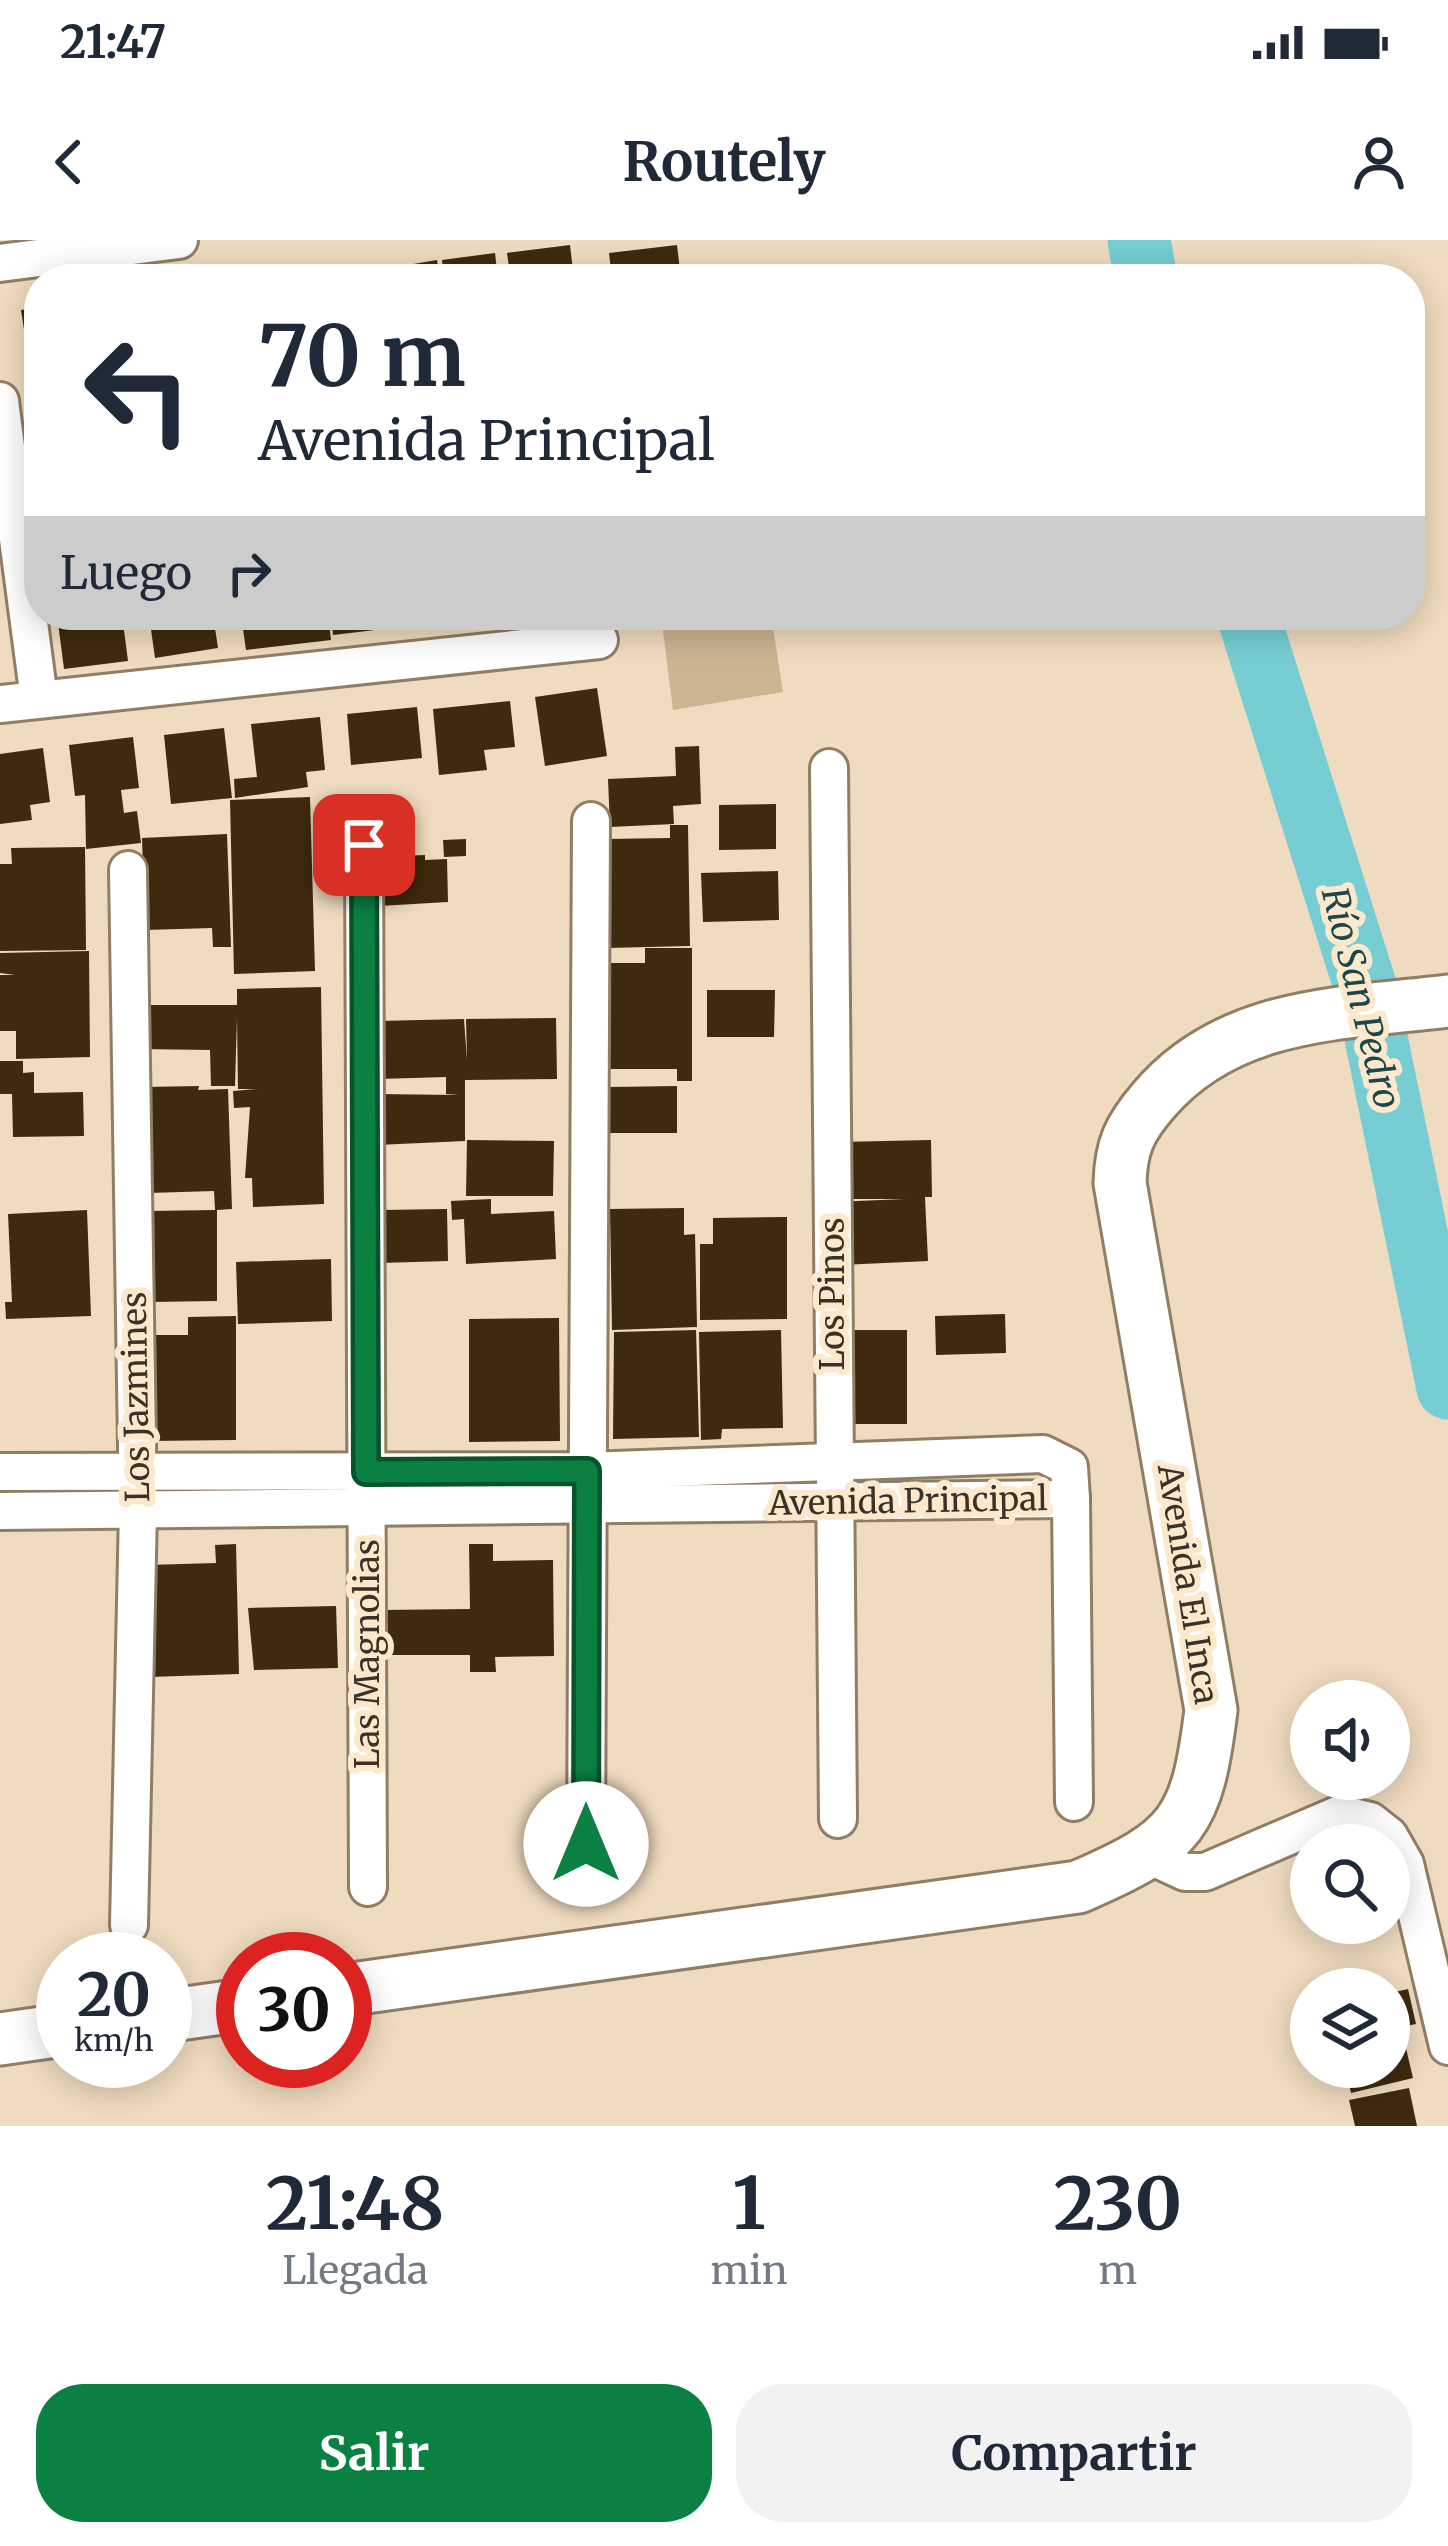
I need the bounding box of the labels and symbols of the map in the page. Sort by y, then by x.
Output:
pin [313,794,415,896]
water label: Río San Pedro [1312,883,1410,1113]
street label: Los Pinos [812,1217,853,1371]
street label: Los Jazmines [114,1292,158,1502]
street label: Avenida El Inca [1149,1460,1227,1707]
street label: Avenida Principal [767,1478,1048,1524]
street label: Las Magnolias [347,1539,388,1769]
position arrow [523,1781,649,1907]
speed limit sign: 30 [216,1932,372,2088]

